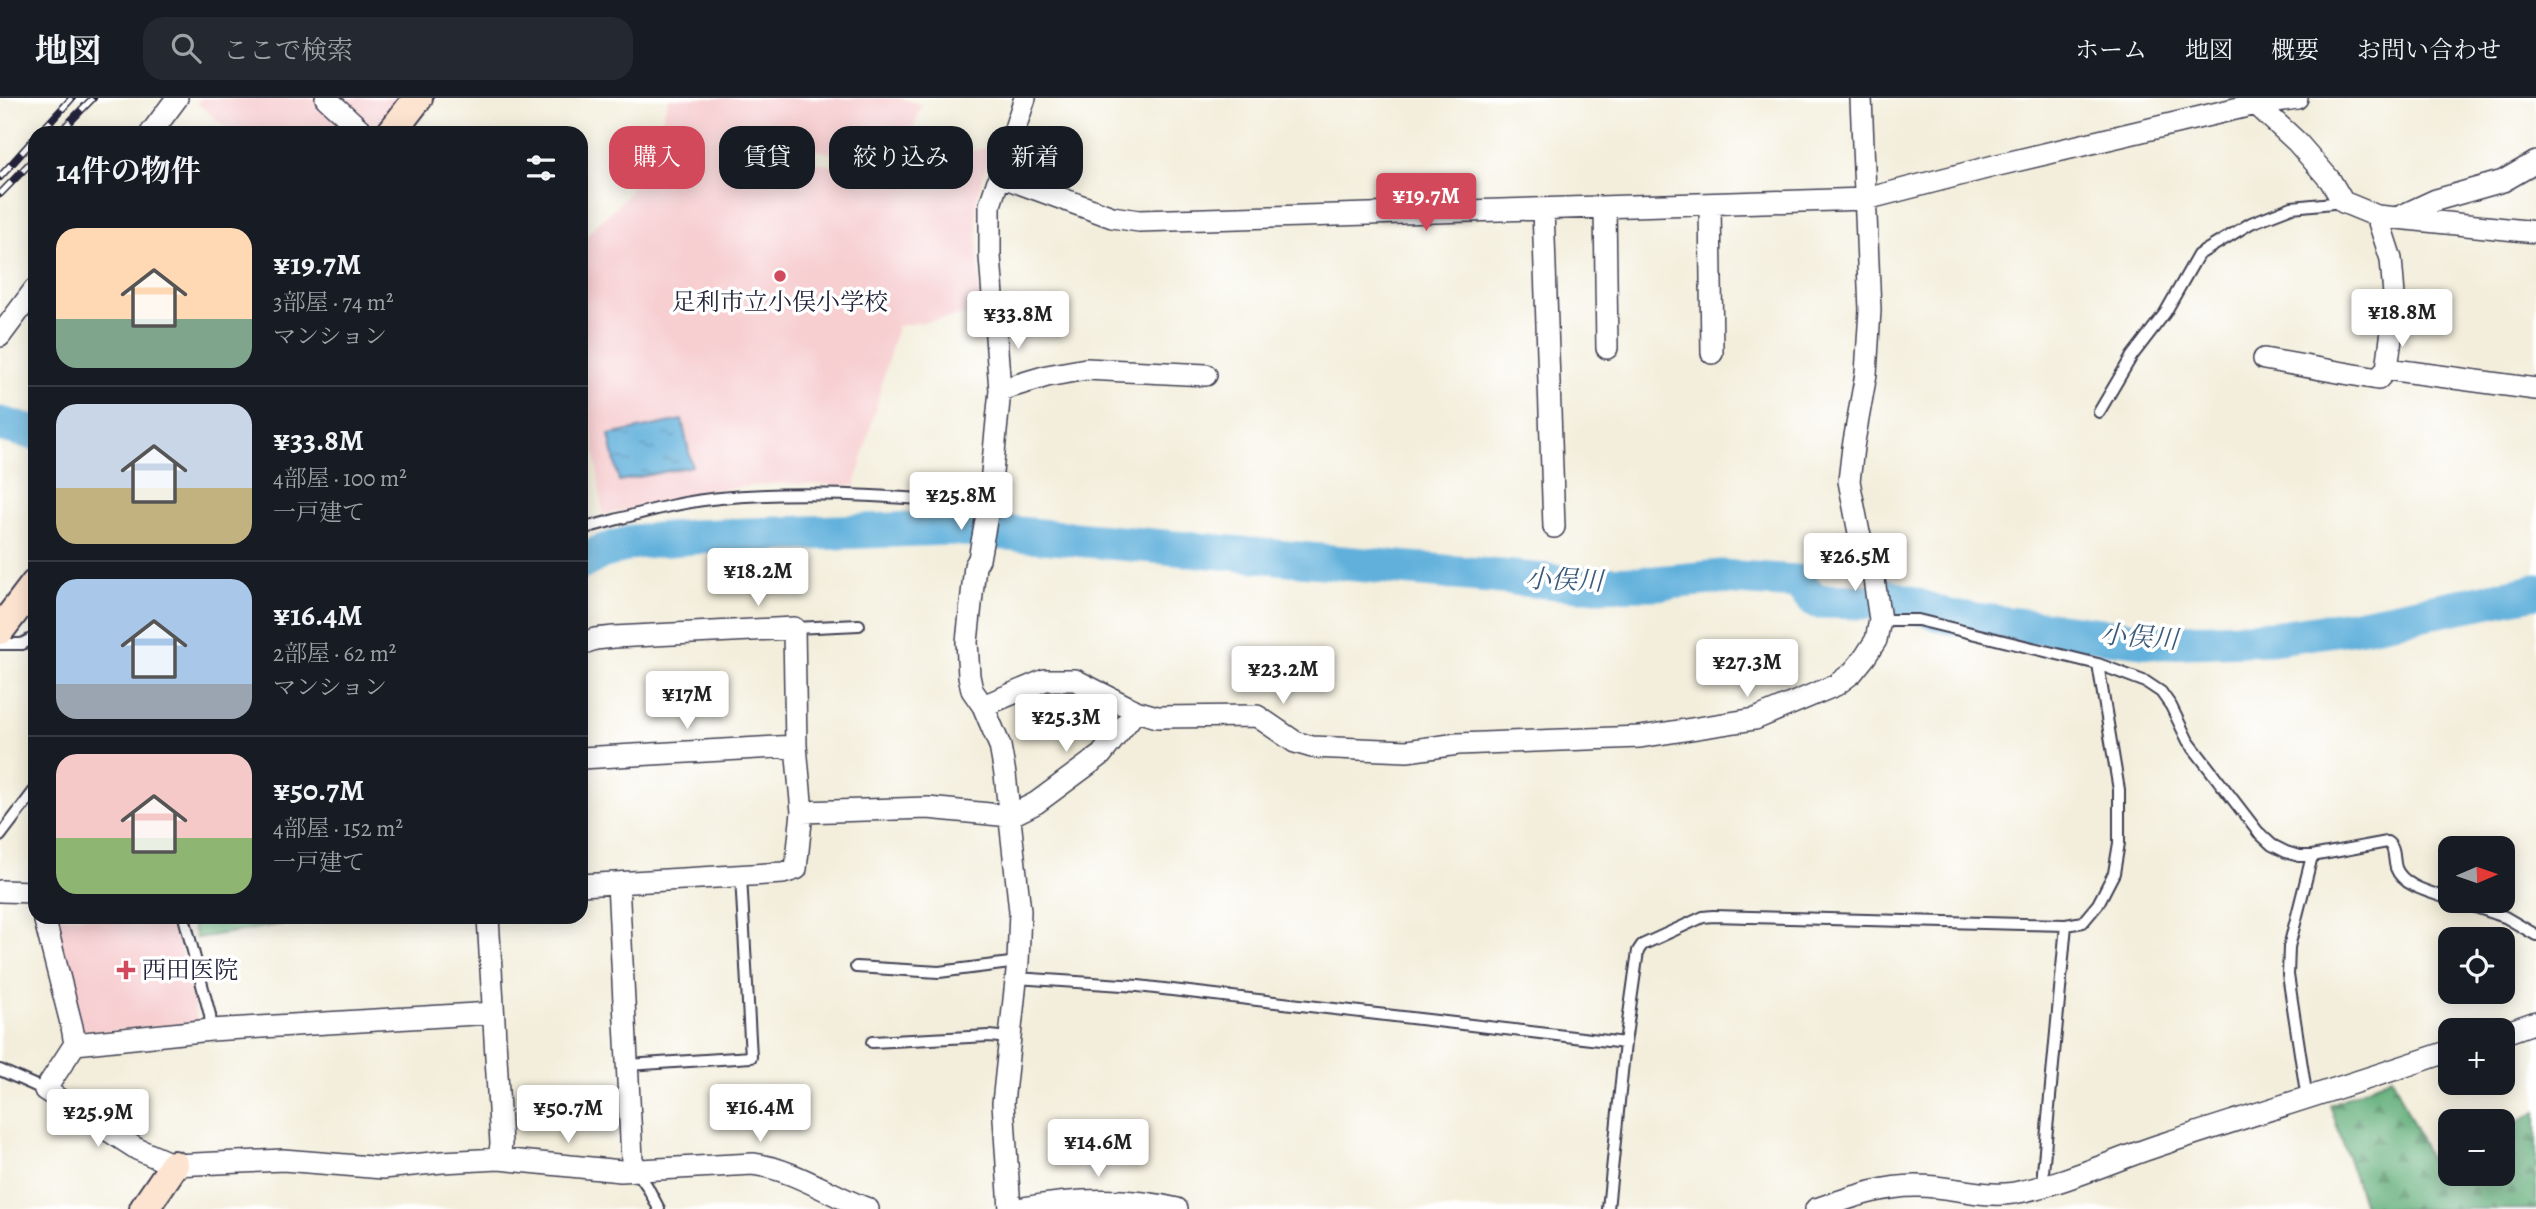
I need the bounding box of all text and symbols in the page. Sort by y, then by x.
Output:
search box [143,17,633,80]
text: 地図 [35,28,101,73]
icon: search [167,29,205,67]
text: ここで検索 [223,33,353,68]
text: ホーム [2075,34,2147,66]
text: 地図 [2185,34,2233,66]
text: 概要 [2271,34,2319,66]
text: お問い合わせ [2357,34,2501,66]
chip: 購入 [609,126,705,189]
chip: 賃貸 [719,126,815,189]
chip: 絞り込み [829,126,973,189]
chip: 新着 [987,126,1083,189]
icon: filters [522,149,560,187]
text: 14件の物件 [56,151,201,191]
pin: ¥19.7M [1369,174,1483,233]
text: ¥19.7M [1392,180,1460,211]
text: ¥19.7M [273,244,361,284]
icon: home [112,256,196,340]
marker: 足利市立小俣小学校 [772,268,788,284]
place label: 足利市立小俣小学校 [672,286,888,318]
text: 3部屋 · 74 m² [273,287,394,318]
pin: ¥18.8M [2345,289,2459,349]
pin: ¥33.8M [961,292,1075,351]
text: ¥18.8M [2367,296,2437,327]
text: ¥33.8M [983,298,1053,329]
text: マンション [273,321,387,352]
text: ¥33.8M [273,420,364,460]
icon: home [112,432,196,516]
text: 4部屋 · 100 m² [273,463,407,494]
pin: ¥25.8M [904,472,1018,532]
text: ¥25.8M [926,479,996,510]
text: 一戸建て [273,497,365,528]
pin: ¥26.5M [1798,533,1912,593]
text: ¥26.5M [1820,540,1890,571]
pin: ¥18.2M [701,548,815,608]
text: ¥18.2M [723,555,793,586]
water label: 小俣川 [1524,561,1607,599]
text: ¥16.4M [273,595,363,635]
icon: home [112,607,196,691]
water label: 小俣川 [2099,617,2182,657]
text: 2部屋 · 62 m² [273,638,396,669]
pin: ¥27.3M [1690,640,1804,699]
pin: ¥23.2M [1226,646,1340,706]
text: ¥27.3M [1712,646,1782,677]
text: ¥23.2M [1248,653,1318,684]
text: マンション [273,672,387,703]
pin: ¥17M [646,672,728,731]
text: ¥17M [662,678,712,709]
pin: ¥25.3M [1009,694,1123,754]
text: ¥25.3M [1031,701,1101,732]
text: ¥50.7M [273,770,364,810]
icon: home [112,782,196,866]
text: 4部屋 · 152 m² [273,813,403,844]
north arrow [2438,836,2515,914]
map controls [2438,836,2515,1186]
text: 一戸建て [273,847,365,878]
button: locate [2438,927,2515,1004]
place label: 西田医院 [142,954,238,986]
marker: 西田医院 [116,960,136,980]
button: + [2438,1018,2515,1095]
pin: ¥16.4M [703,1084,817,1144]
pin: ¥50.7M [511,1086,625,1145]
pin: ¥25.9M [41,1090,155,1149]
text: ¥16.4M [726,1091,794,1122]
text: ¥50.7M [533,1092,603,1123]
text: ¥25.9M [63,1096,133,1127]
button: − [2438,1109,2515,1186]
pin: ¥14.6M [1041,1119,1155,1179]
text: ¥14.6M [1064,1126,1132,1157]

